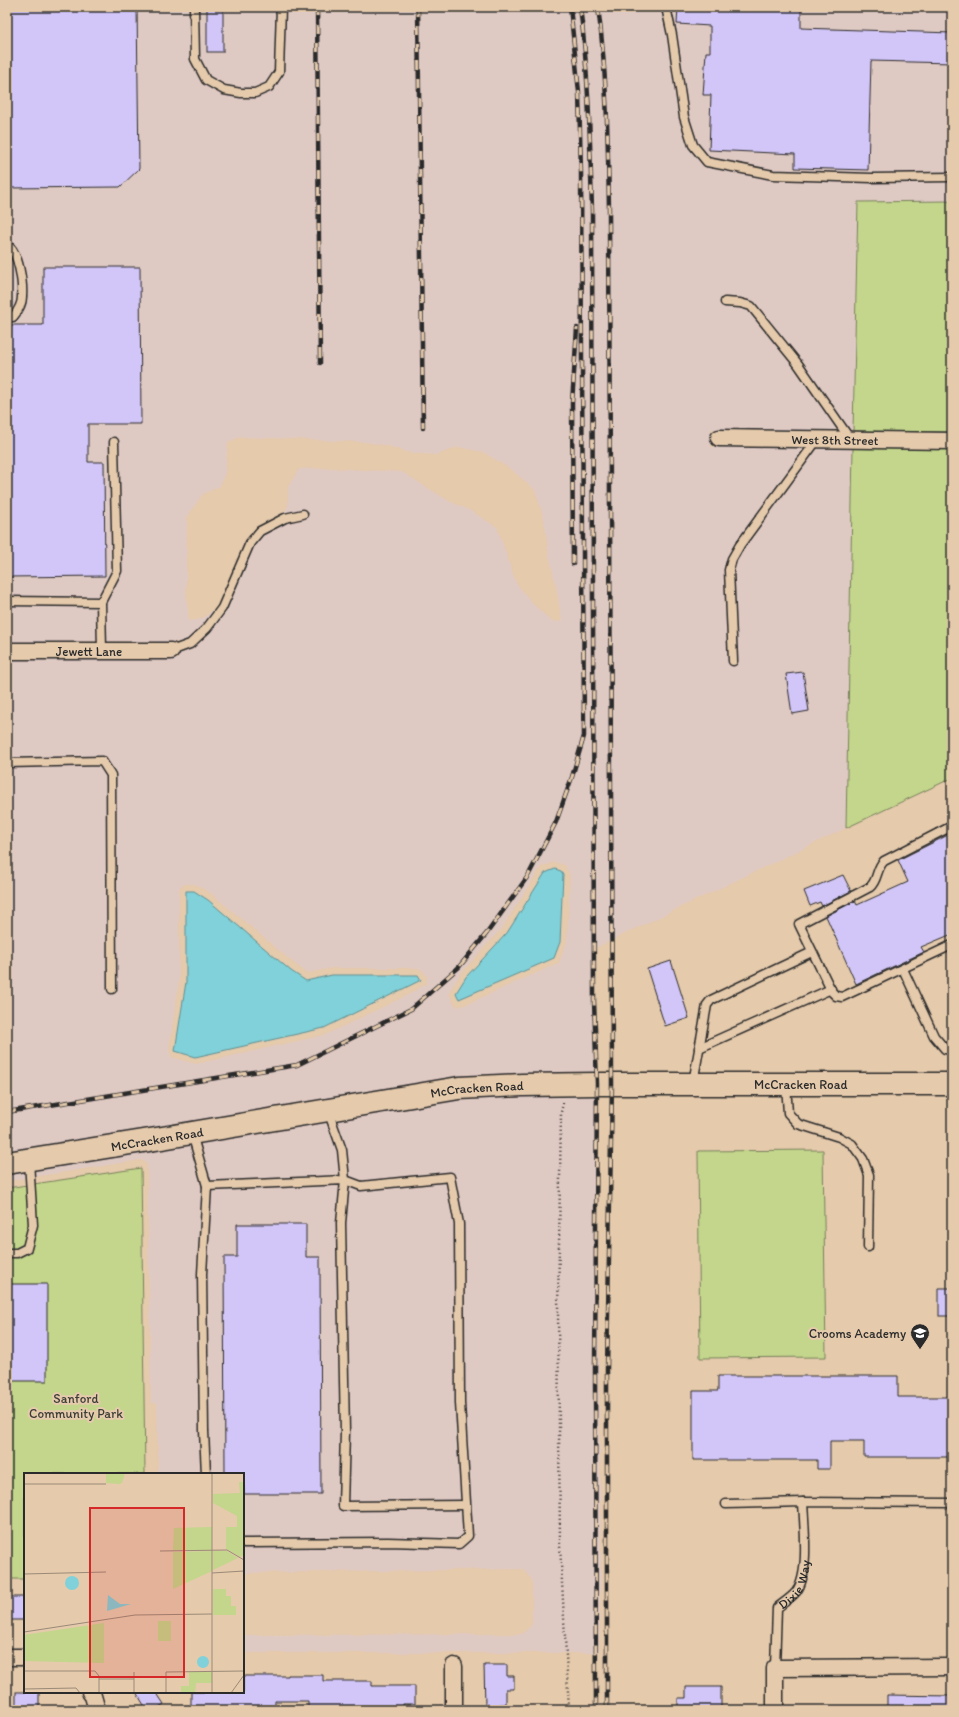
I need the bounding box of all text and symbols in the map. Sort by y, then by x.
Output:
street label: West 8th Street [791,431,879,448]
street label: Jewett Lane [56,644,122,659]
street label: McCracken Road [429,1077,524,1100]
street label: McCracken Road [754,1077,848,1092]
street label: McCracken Road [110,1124,204,1154]
school or university icon: Crooms Academy [909,1322,931,1350]
place label: Crooms Academy [809,1326,906,1341]
park label: Sanford Community Park [29,1391,123,1421]
inset map [24,1473,244,1693]
street label: Dixie Way [775,1559,812,1612]

